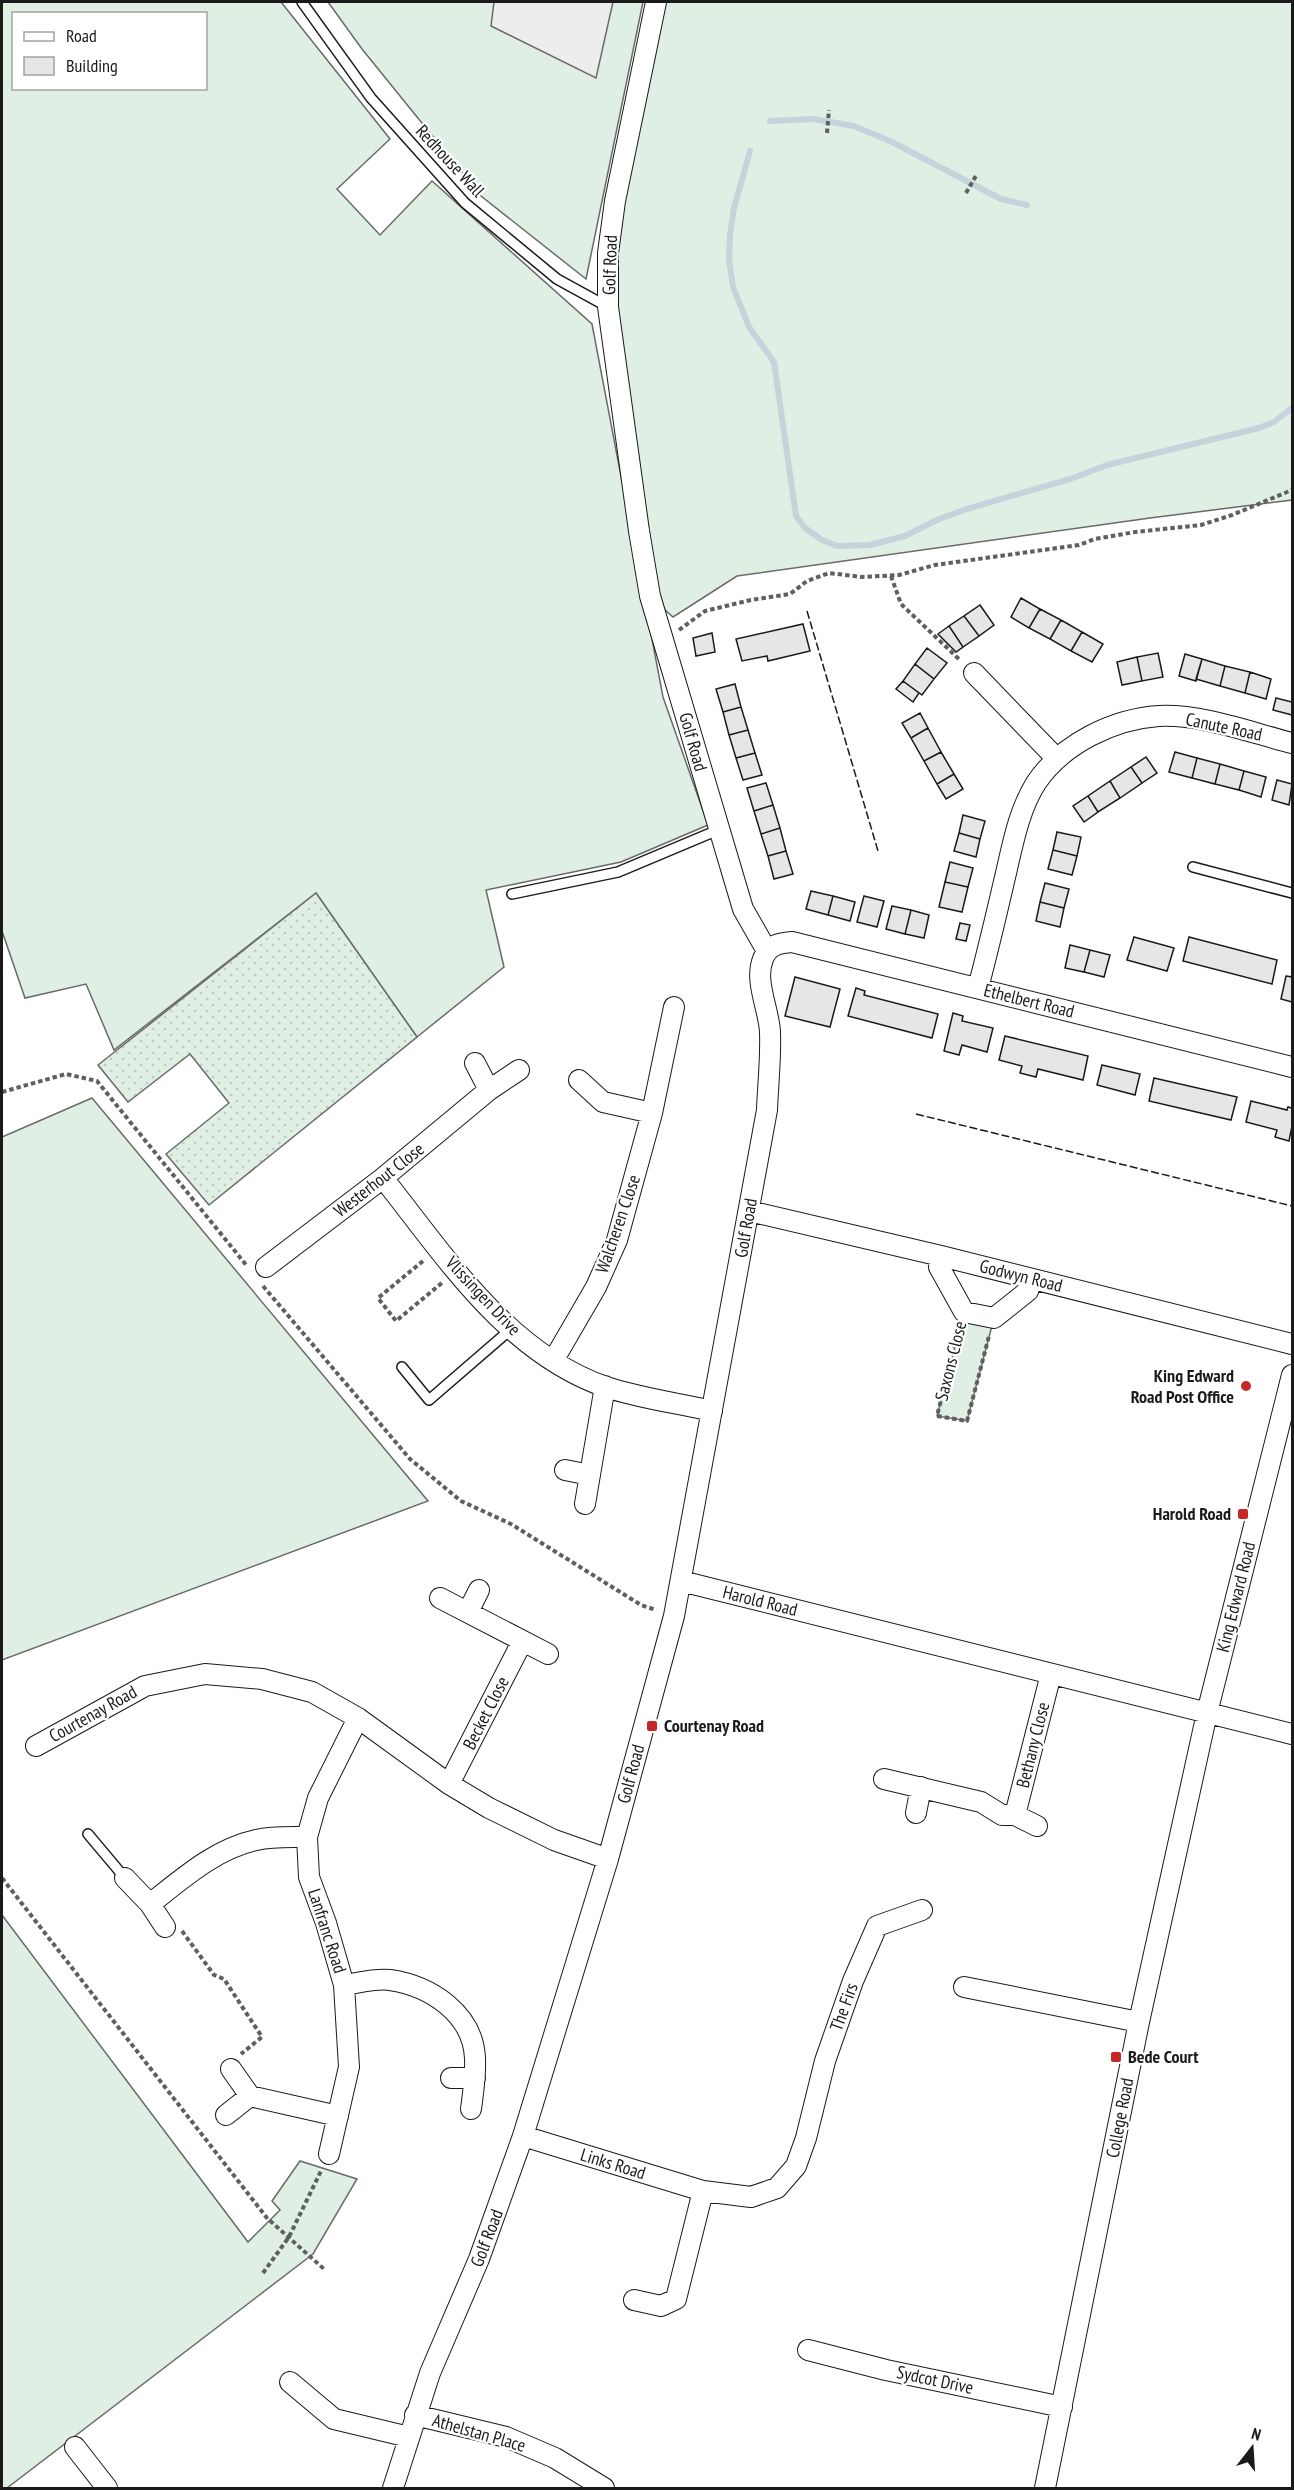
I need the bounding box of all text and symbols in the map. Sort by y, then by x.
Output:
legend [12,12,207,90]
text: Road [66,24,97,47]
text: Building [66,54,118,77]
street label: Redhouse Wall [411,120,490,202]
street label: Golf Road [597,235,622,295]
street label: Canute Road [1184,707,1264,746]
street label: Golf Road [674,710,713,774]
street label: Ethelbert Road [982,978,1077,1023]
street label: Westerhout Close [329,1137,428,1222]
street label: Walcheren Close [590,1172,645,1276]
street label: Golf Road [729,1196,762,1259]
street label: Vlissingen Drive [440,1250,526,1340]
street label: Godwyn Road [977,1254,1065,1297]
street label: Saxons Close [930,1319,972,1403]
place label: King Edward Road Post Office [1131,1364,1234,1408]
marker: King Edward Road Post Office [1239,1379,1253,1393]
place label: Harold Road [1153,1502,1231,1525]
marker: Harold Road [1236,1507,1250,1521]
street label: King Edward Road [1211,1539,1260,1654]
street label: Harold Road [720,1580,800,1621]
street label: Becket Close [457,1672,514,1753]
street label: Courtenay Road [45,1680,141,1747]
street label: Bethany Close [1011,1700,1054,1790]
place label: Courtenay Road [664,1714,764,1737]
marker: Courtenay Road [645,1719,659,1733]
street label: Golf Road [612,1742,649,1806]
street label: Lanfranc Road [303,1886,352,1976]
street label: The Firs [824,1980,863,2034]
place label: Bede Court [1128,2045,1199,2068]
marker: Bede Court [1109,2050,1123,2064]
street label: College Road [1100,2076,1139,2160]
street label: Links Road [578,2143,648,2184]
street label: Golf Road [465,2206,508,2270]
street label: Sydcot Drive [895,2360,975,2399]
street label: Athelstan Place [430,2408,528,2457]
north arrow [1222,2418,1282,2478]
text: N [1249,2423,1263,2444]

